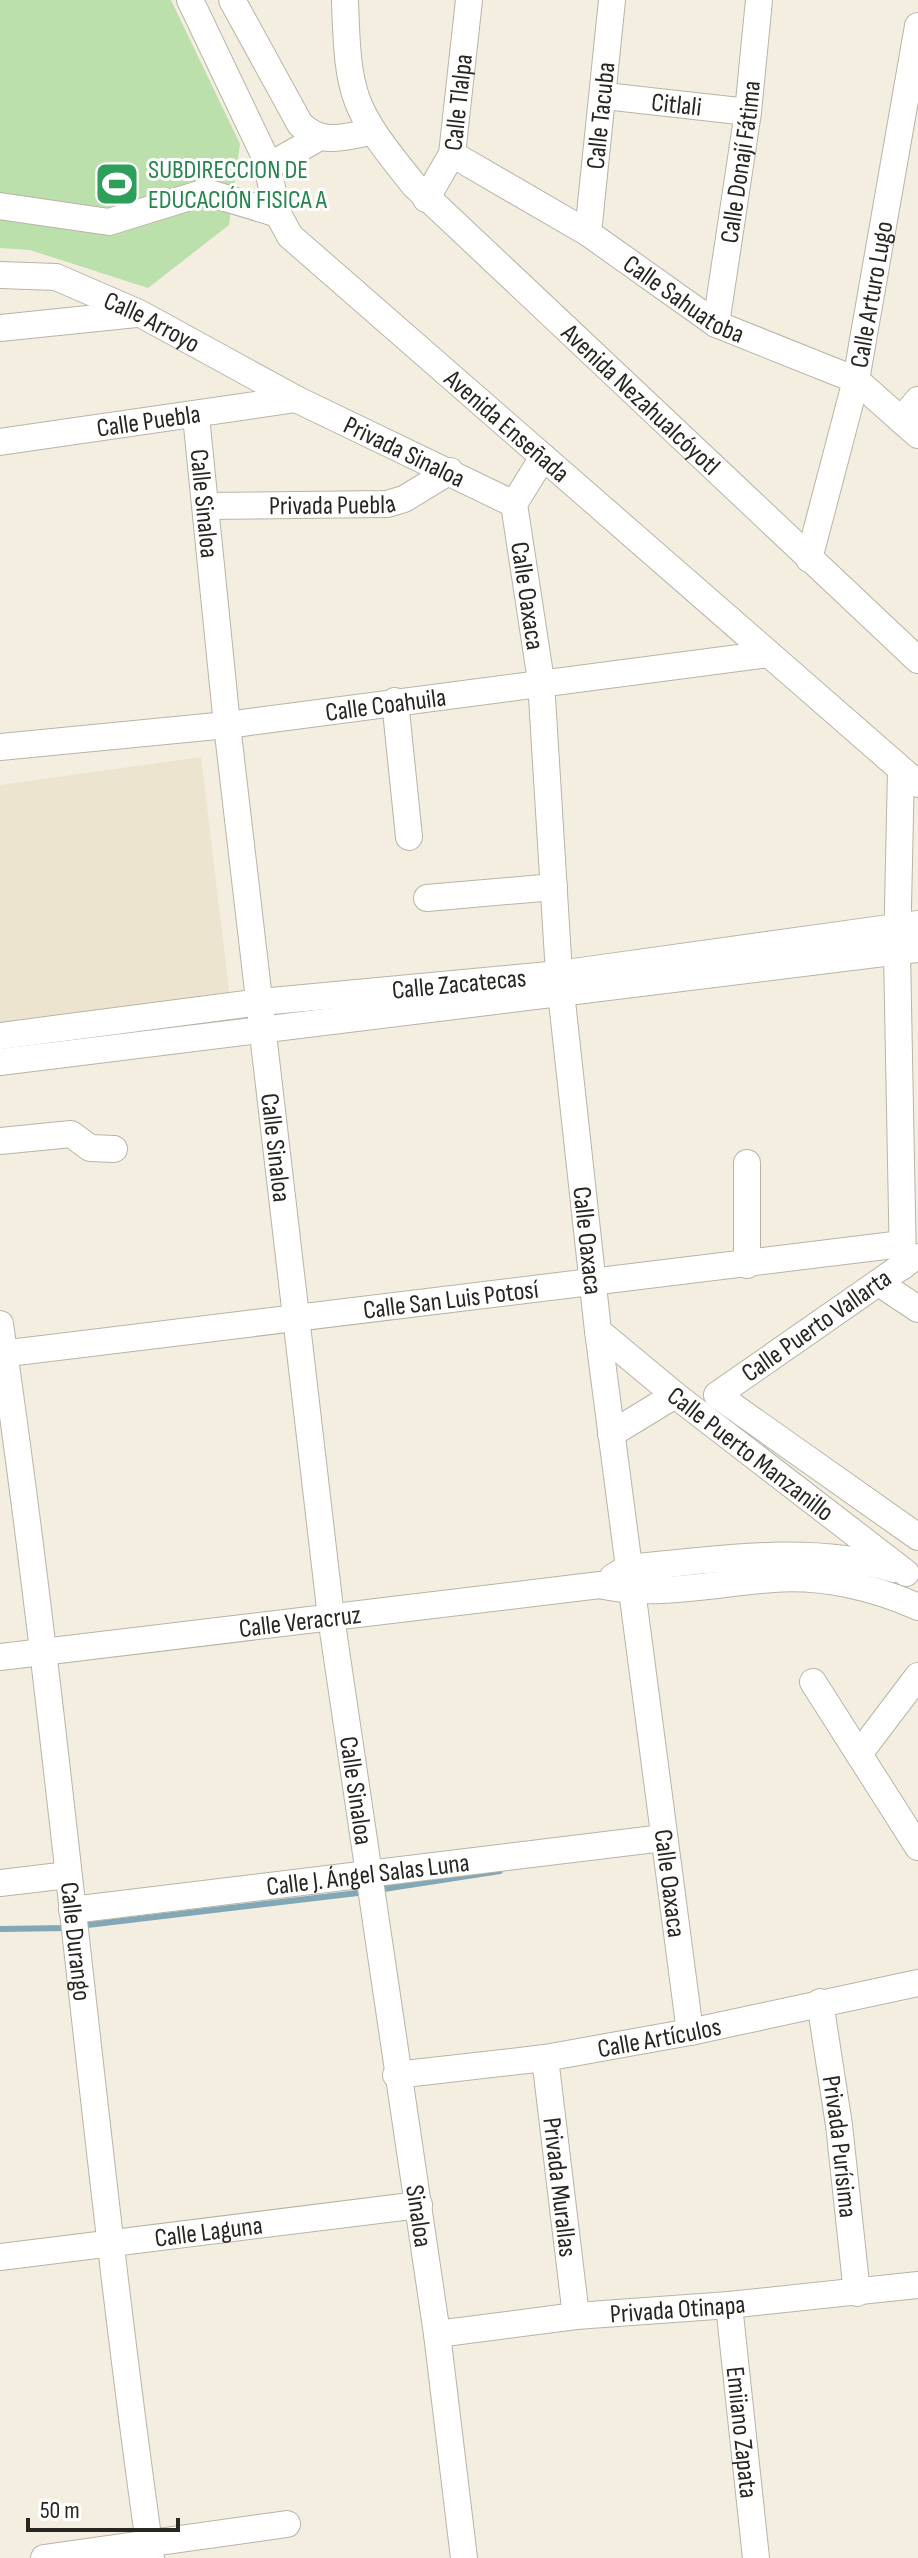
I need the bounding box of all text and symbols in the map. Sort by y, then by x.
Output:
street label: Calle Tlalpa [438,52,480,152]
street label: Calle Tacuba [581,61,623,171]
street label: Calle Donají Fátima [714,79,768,245]
street label: Citlali [650,87,703,124]
place label: SUBDIRECCION DE EDUCACIÓN FISICA A [148,155,328,216]
sports icon: SUBDIRECCION DE EDUCACIÓN FISICA A [93,160,141,208]
street label: Calle Arturo Lugo [844,219,901,370]
street label: Calle Sahuatoba [617,249,748,351]
street label: Calle Arroyo [99,286,205,360]
street label: Avenida Nezahualcóyotl [554,317,726,482]
street label: Avenida Enseñada [437,363,575,490]
street label: Calle Puebla [95,399,203,445]
street label: Privada Sinaloa [338,410,470,495]
street label: Calle Sinaloa [182,448,224,560]
street label: Privada Puebla [269,488,399,522]
street label: Calle Oaxaca [503,540,550,652]
street label: Calle Coahuila [324,682,448,729]
street label: Calle Zacatecas [391,963,528,1007]
street label: Calle Sinaloa [253,1092,297,1204]
street label: Calle Oaxaca [565,1185,608,1296]
street label: Calle Puerto Vallarta [736,1263,898,1389]
street label: Calle San Luis Potosí [361,1274,540,1327]
street label: Calle Puerto Manzanillo [661,1381,839,1529]
street label: Calle Veracruz [237,1600,363,1645]
street label: Calle Sinaloa [332,1734,378,1847]
street label: Calle Oaxaca [647,1828,691,1939]
street label: Calle J. Ángel Salas Luna [265,1848,471,1903]
street label: Calle Durango [53,1880,97,2003]
street label: Calle Artículos [595,2012,724,2065]
street label: Privada Purísima [815,2073,863,2219]
street label: Privada Murallas [535,2116,583,2259]
street label: Sinaloa [398,2183,438,2249]
street label: Calle Laguna [153,2211,264,2255]
street label: Privada Otinapa [609,2289,747,2331]
street label: Emiiano Zapata [719,2365,764,2500]
scale bar [28,2482,178,2532]
text: 50 m [40,2496,80,2525]

